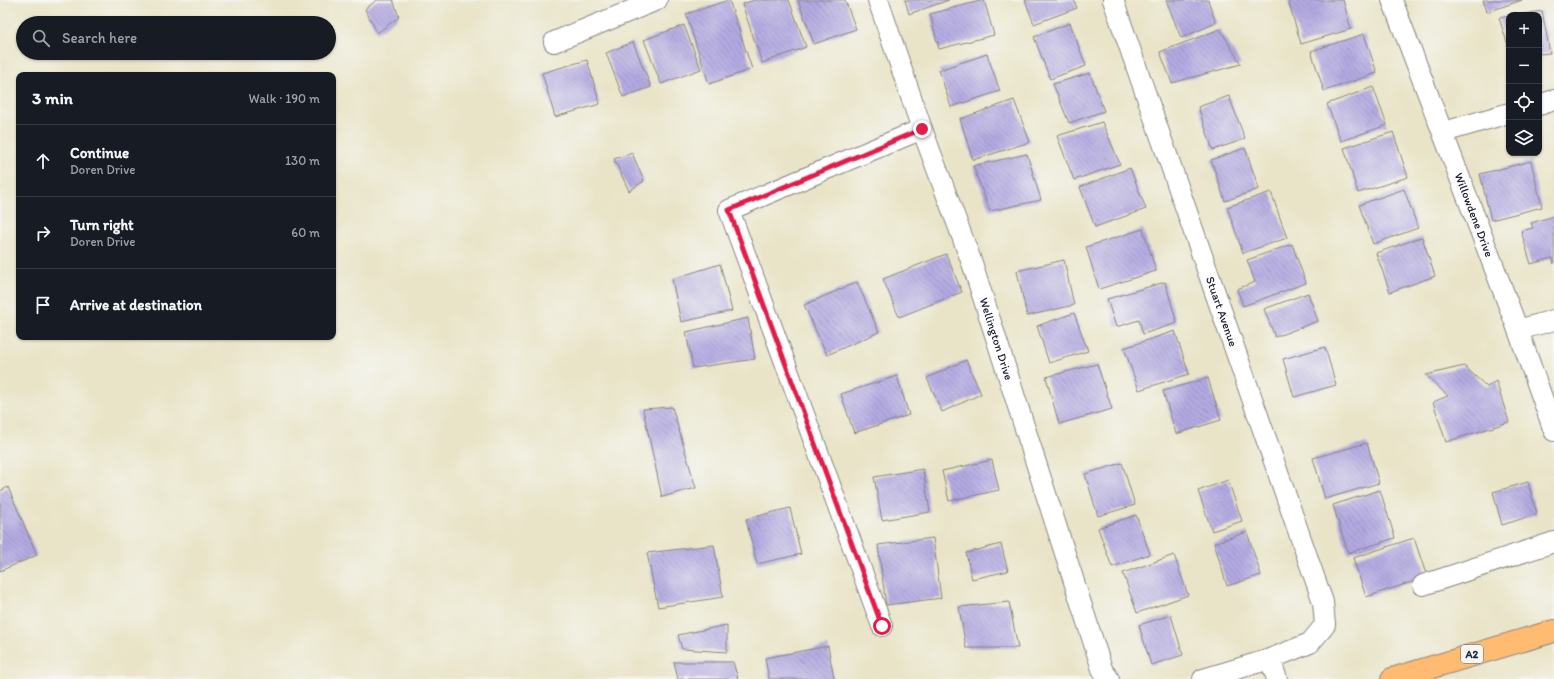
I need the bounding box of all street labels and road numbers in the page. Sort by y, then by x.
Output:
street label: Willowdene Drive [1452,171,1497,259]
street label: Stuart Avenue [1203,275,1240,349]
street label: Wellington Drive [977,296,1016,382]
road number: A2 [1461,645,1483,663]

